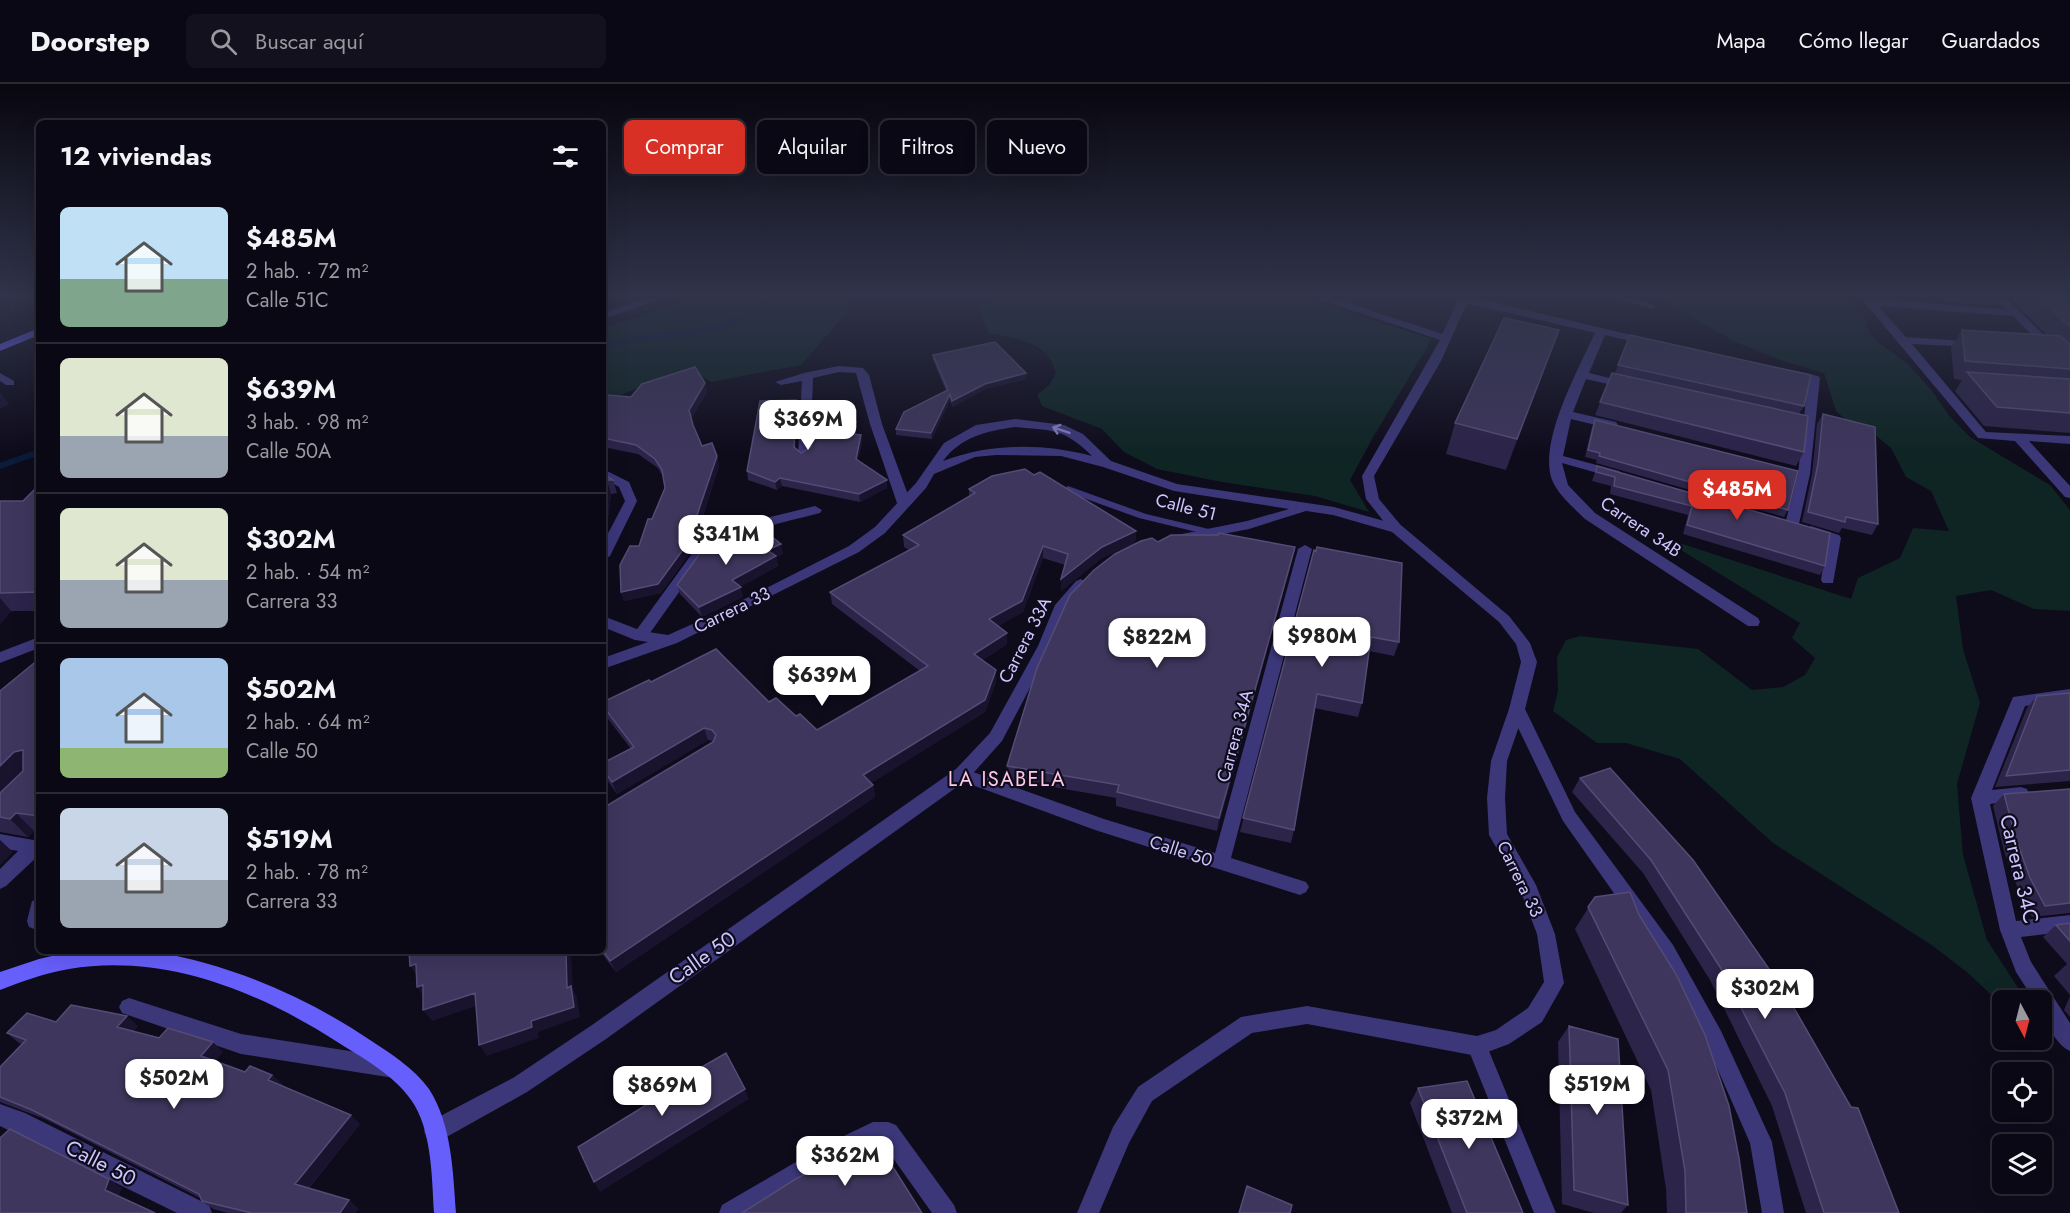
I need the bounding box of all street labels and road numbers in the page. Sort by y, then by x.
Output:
street label: Calle 51 [1153,487,1219,527]
street label: Carrera 34B [1595,490,1687,564]
street label: Carrera 33 [689,580,775,640]
street label: Carrera 33A [992,592,1058,688]
street label: Carrera 34A [1210,687,1260,785]
street label: Carrera 34C [1992,812,2046,926]
street label: Calle 50 [1146,829,1216,873]
street label: Carrera 33 [1490,836,1550,922]
street label: Calle 50 [662,924,742,992]
street label: Calle 50 [60,1132,142,1194]

